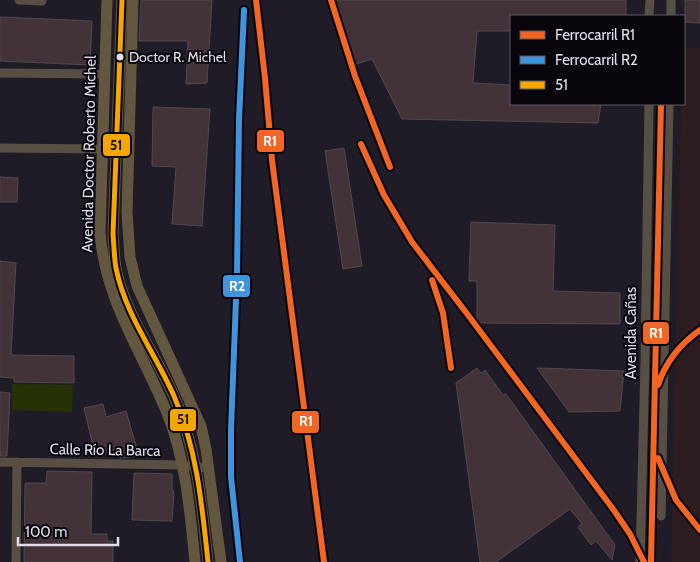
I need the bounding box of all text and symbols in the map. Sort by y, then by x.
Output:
legend [510,15,685,105]
text: Ferrocarril R1 [555,26,635,44]
place label: Doctor R. Michel [129,48,227,66]
text: Ferrocarril R2 [555,51,638,69]
marker: Doctor R. Michel [115,52,125,62]
street label: Avenida Doctor Roberto Michel [78,55,100,253]
text: 51 [555,76,568,94]
line badge: R1 [256,129,285,153]
text: R1 [263,132,277,150]
line badge: 51 [102,133,131,157]
text: 51 [110,136,122,154]
line badge: R2 [222,274,251,298]
text: R2 [229,277,245,295]
street label: Avenida Cañas [622,287,640,379]
line badge: R1 [642,321,670,345]
text: R1 [649,324,663,342]
line badge: 51 [169,408,197,432]
text: 51 [177,410,189,428]
line badge: R1 [291,410,320,434]
text: R1 [299,412,313,430]
street label: Calle Río La Barca [49,440,161,460]
scale bar [18,514,118,546]
text: 100 m [25,523,67,541]

